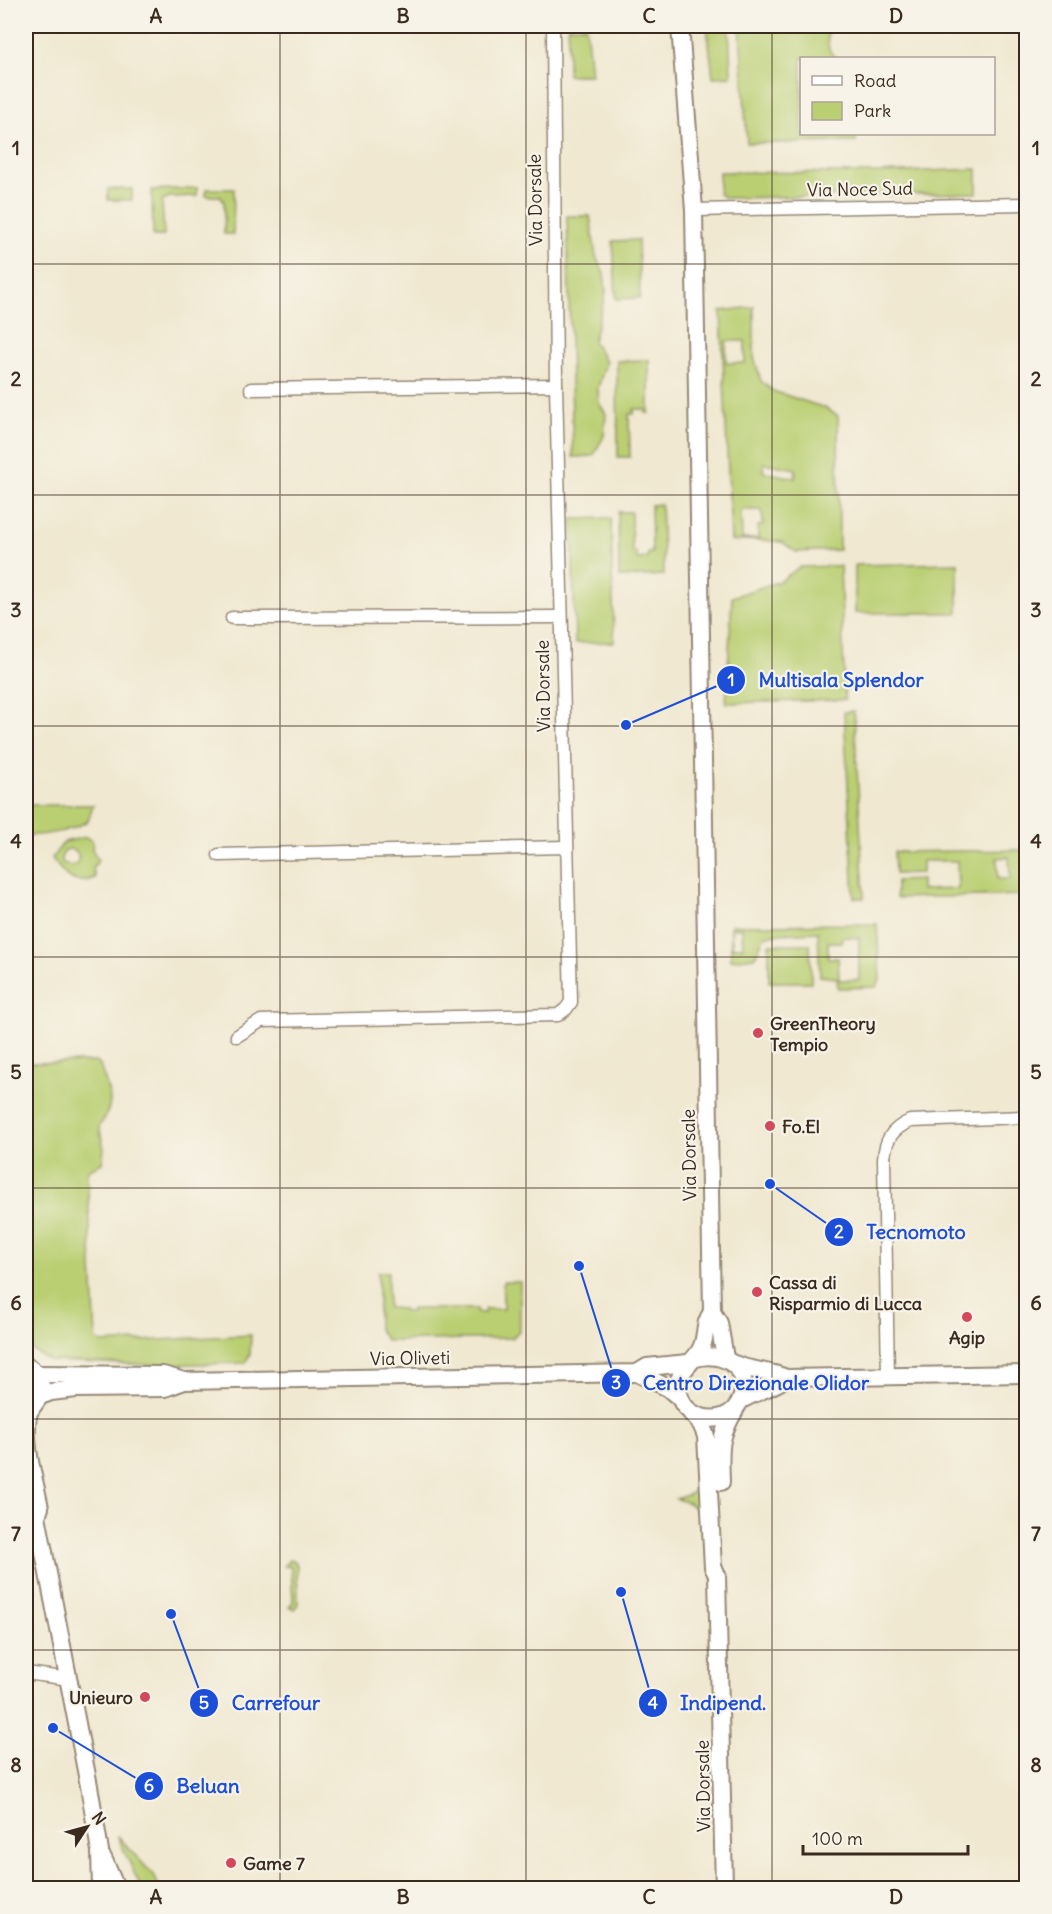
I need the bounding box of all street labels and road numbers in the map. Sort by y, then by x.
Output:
street label: Via Dorsale [523,154,547,246]
street label: Via Noce Sud [807,177,914,201]
street label: Via Dorsale [531,640,555,732]
street label: Via Dorsale [677,1109,701,1201]
street label: Via Oliveti [370,1346,450,1370]
street label: Via Dorsale [691,1740,715,1832]

